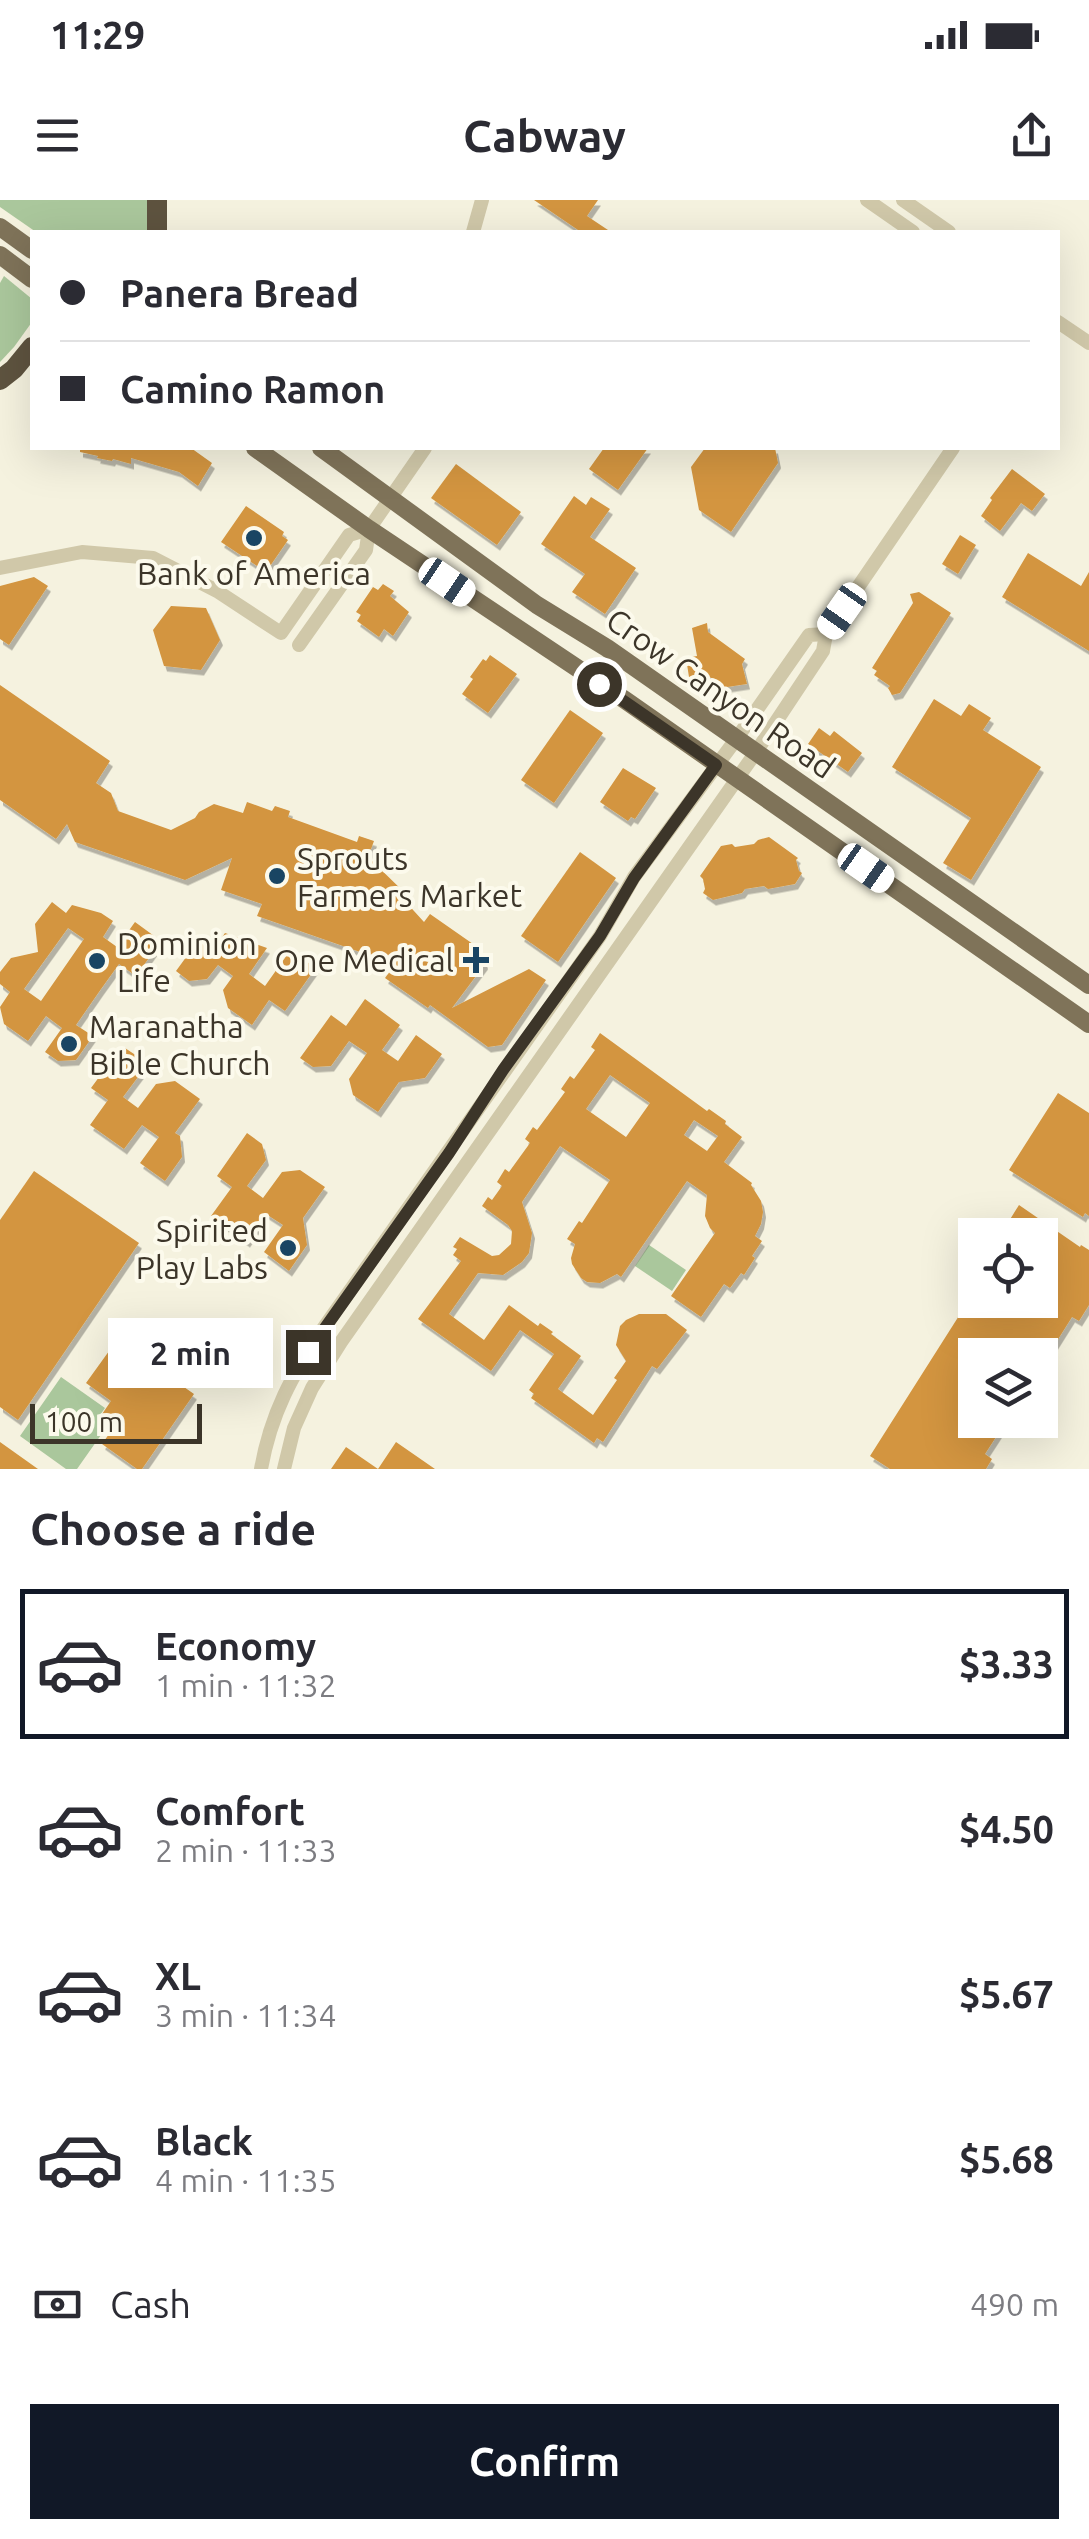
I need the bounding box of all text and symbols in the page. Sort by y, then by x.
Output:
text: 11:29 [50,14,145,56]
icon: menu [30,108,85,163]
icon: share [1004,108,1059,163]
text: Cabway [463,110,626,161]
text: Panera Bread [120,272,359,314]
text: Camino Ramon [120,368,385,410]
marker: Bank of America [243,527,265,549]
car [414,553,480,611]
place label: Bank of America [137,555,371,591]
car [813,578,871,644]
street label: Crow Canyon Road [600,601,842,785]
route start [577,662,622,707]
car [833,839,899,897]
place label: Sprouts Farmers Market [297,840,522,913]
marker: Sprouts Farmers Market [266,865,288,887]
place label: Dominion Life [117,925,257,998]
place label: One Medical [274,942,454,978]
marker: One Medical [463,947,489,973]
marker: Dominion Life [86,950,108,972]
place label: Maranatha Bible Church [89,1008,271,1081]
marker: Maranatha Bible Church [58,1033,80,1055]
place label: Spirited Play Labs [136,1212,268,1285]
map controls [958,1218,1058,1438]
button: locate [958,1218,1058,1318]
marker: Spirited Play Labs [277,1237,299,1259]
callout: 2 min [108,1317,273,1387]
route end [286,1330,331,1375]
text: 2 min [150,1335,231,1371]
button: layers [958,1338,1058,1438]
scale bar [30,1399,202,1444]
text: 100 m [45,1406,123,1437]
text: Choose a ride [30,1503,316,1554]
icon: car [35,1619,125,1709]
text: Economy [155,1625,316,1667]
text: $3.33 [959,1643,1054,1685]
text: 1 min · 11:32 [155,1667,337,1703]
icon: car [35,1784,125,1874]
text: Comfort [155,1790,305,1832]
text: $4.50 [959,1808,1054,1850]
text: 2 min · 11:33 [155,1832,337,1868]
icon: car [35,1949,125,2039]
text: XL [155,1955,201,1997]
text: $5.67 [959,1973,1054,2015]
text: 3 min · 11:34 [155,1997,337,2033]
icon: car [35,2114,125,2204]
text: Black [155,2120,253,2162]
text: $5.68 [959,2138,1054,2180]
text: 4 min · 11:35 [155,2162,337,2198]
icon: cash [30,2277,85,2332]
text: Cash [110,2283,191,2325]
text: 490 m [970,2286,1059,2322]
button: Confirm [30,2404,1059,2519]

